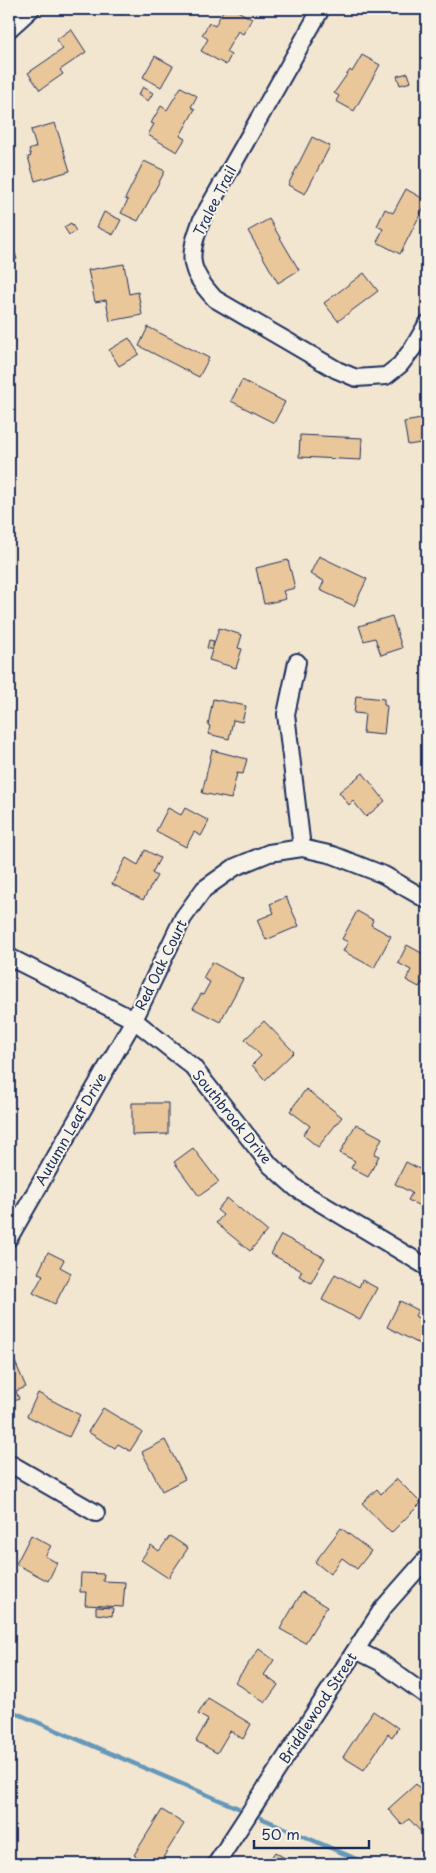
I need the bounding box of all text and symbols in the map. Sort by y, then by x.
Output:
street label: Tralee Trail [188,162,241,240]
street label: Red Oak Court [129,916,192,1014]
street label: Southbrook Drive [188,1065,277,1168]
street label: Autumn Leaf Drive [30,1069,111,1189]
street label: Briddlewood Street [274,1648,362,1768]
scale bar [254,1818,368,1850]
text: 50 m [261,1822,300,1845]

